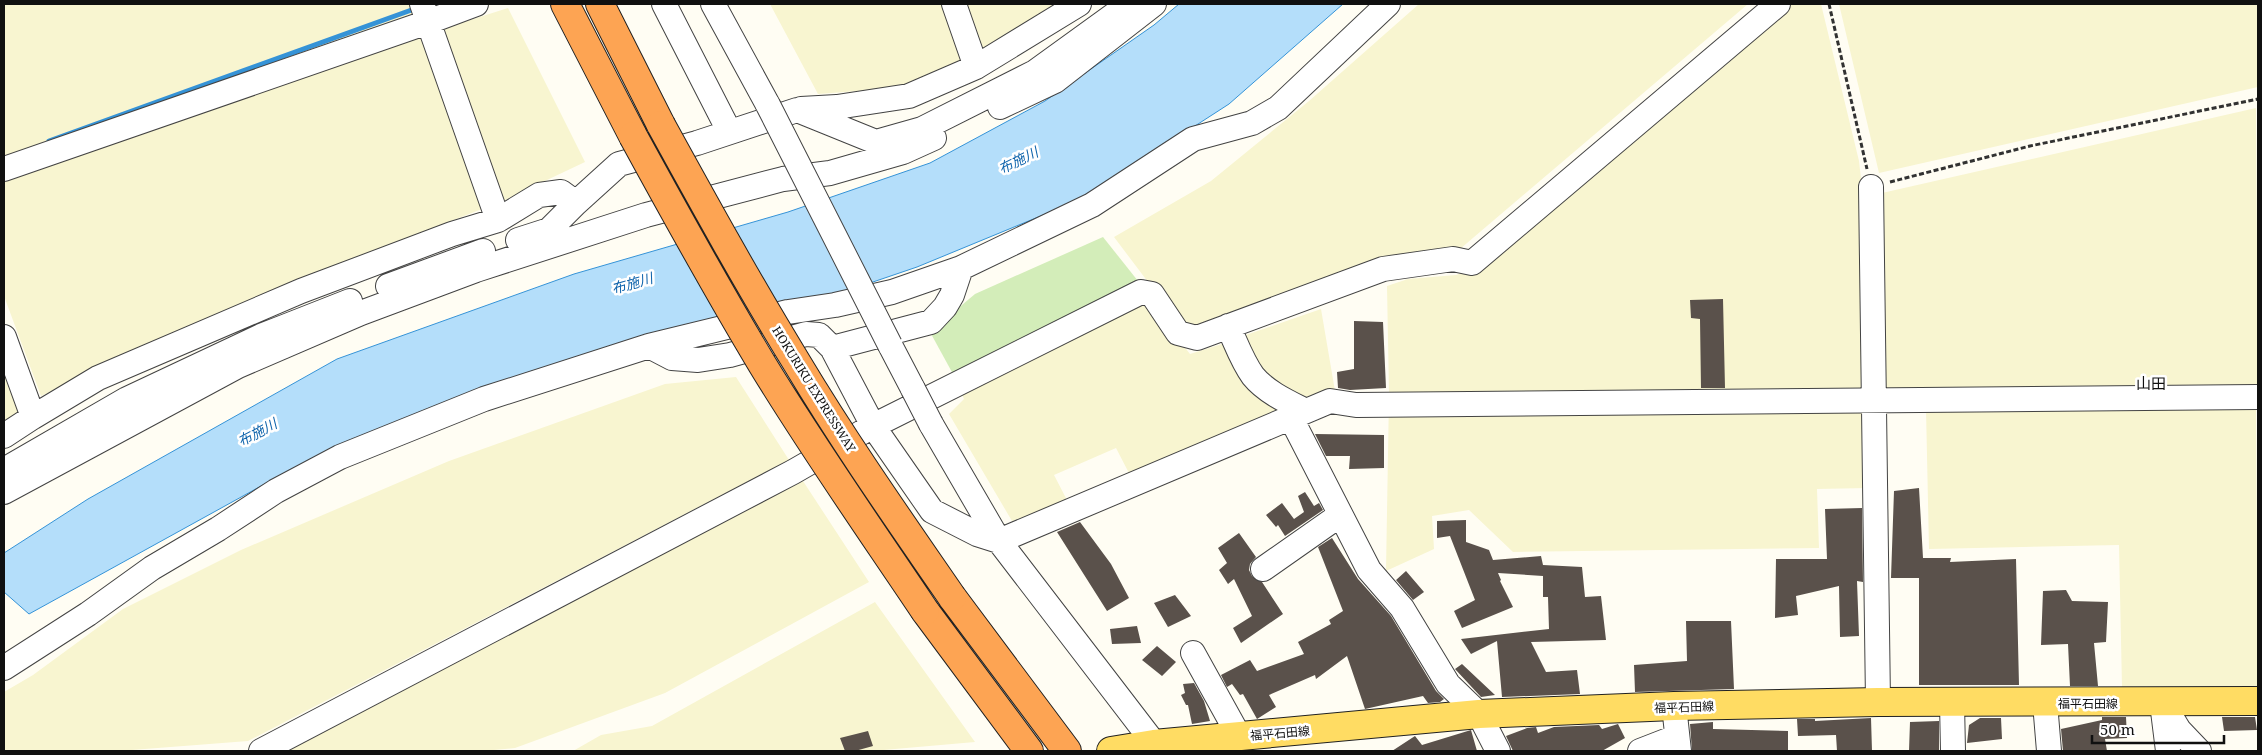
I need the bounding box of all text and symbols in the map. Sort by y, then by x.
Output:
water label: 布施川 [995,141,1043,178]
water label: 布施川 [609,268,657,298]
street label: HOKURIKU EXPRESSWAY [768,323,860,456]
district label: 山田 [2136,373,2166,393]
water label: 布施川 [234,413,282,450]
street label: 福平石田線 [2058,695,2118,712]
street label: 福平石田線 [1654,697,1714,717]
scale bar [2092,712,2224,744]
text: 50 m [2100,719,2135,739]
street label: 福平石田線 [1249,722,1311,744]

